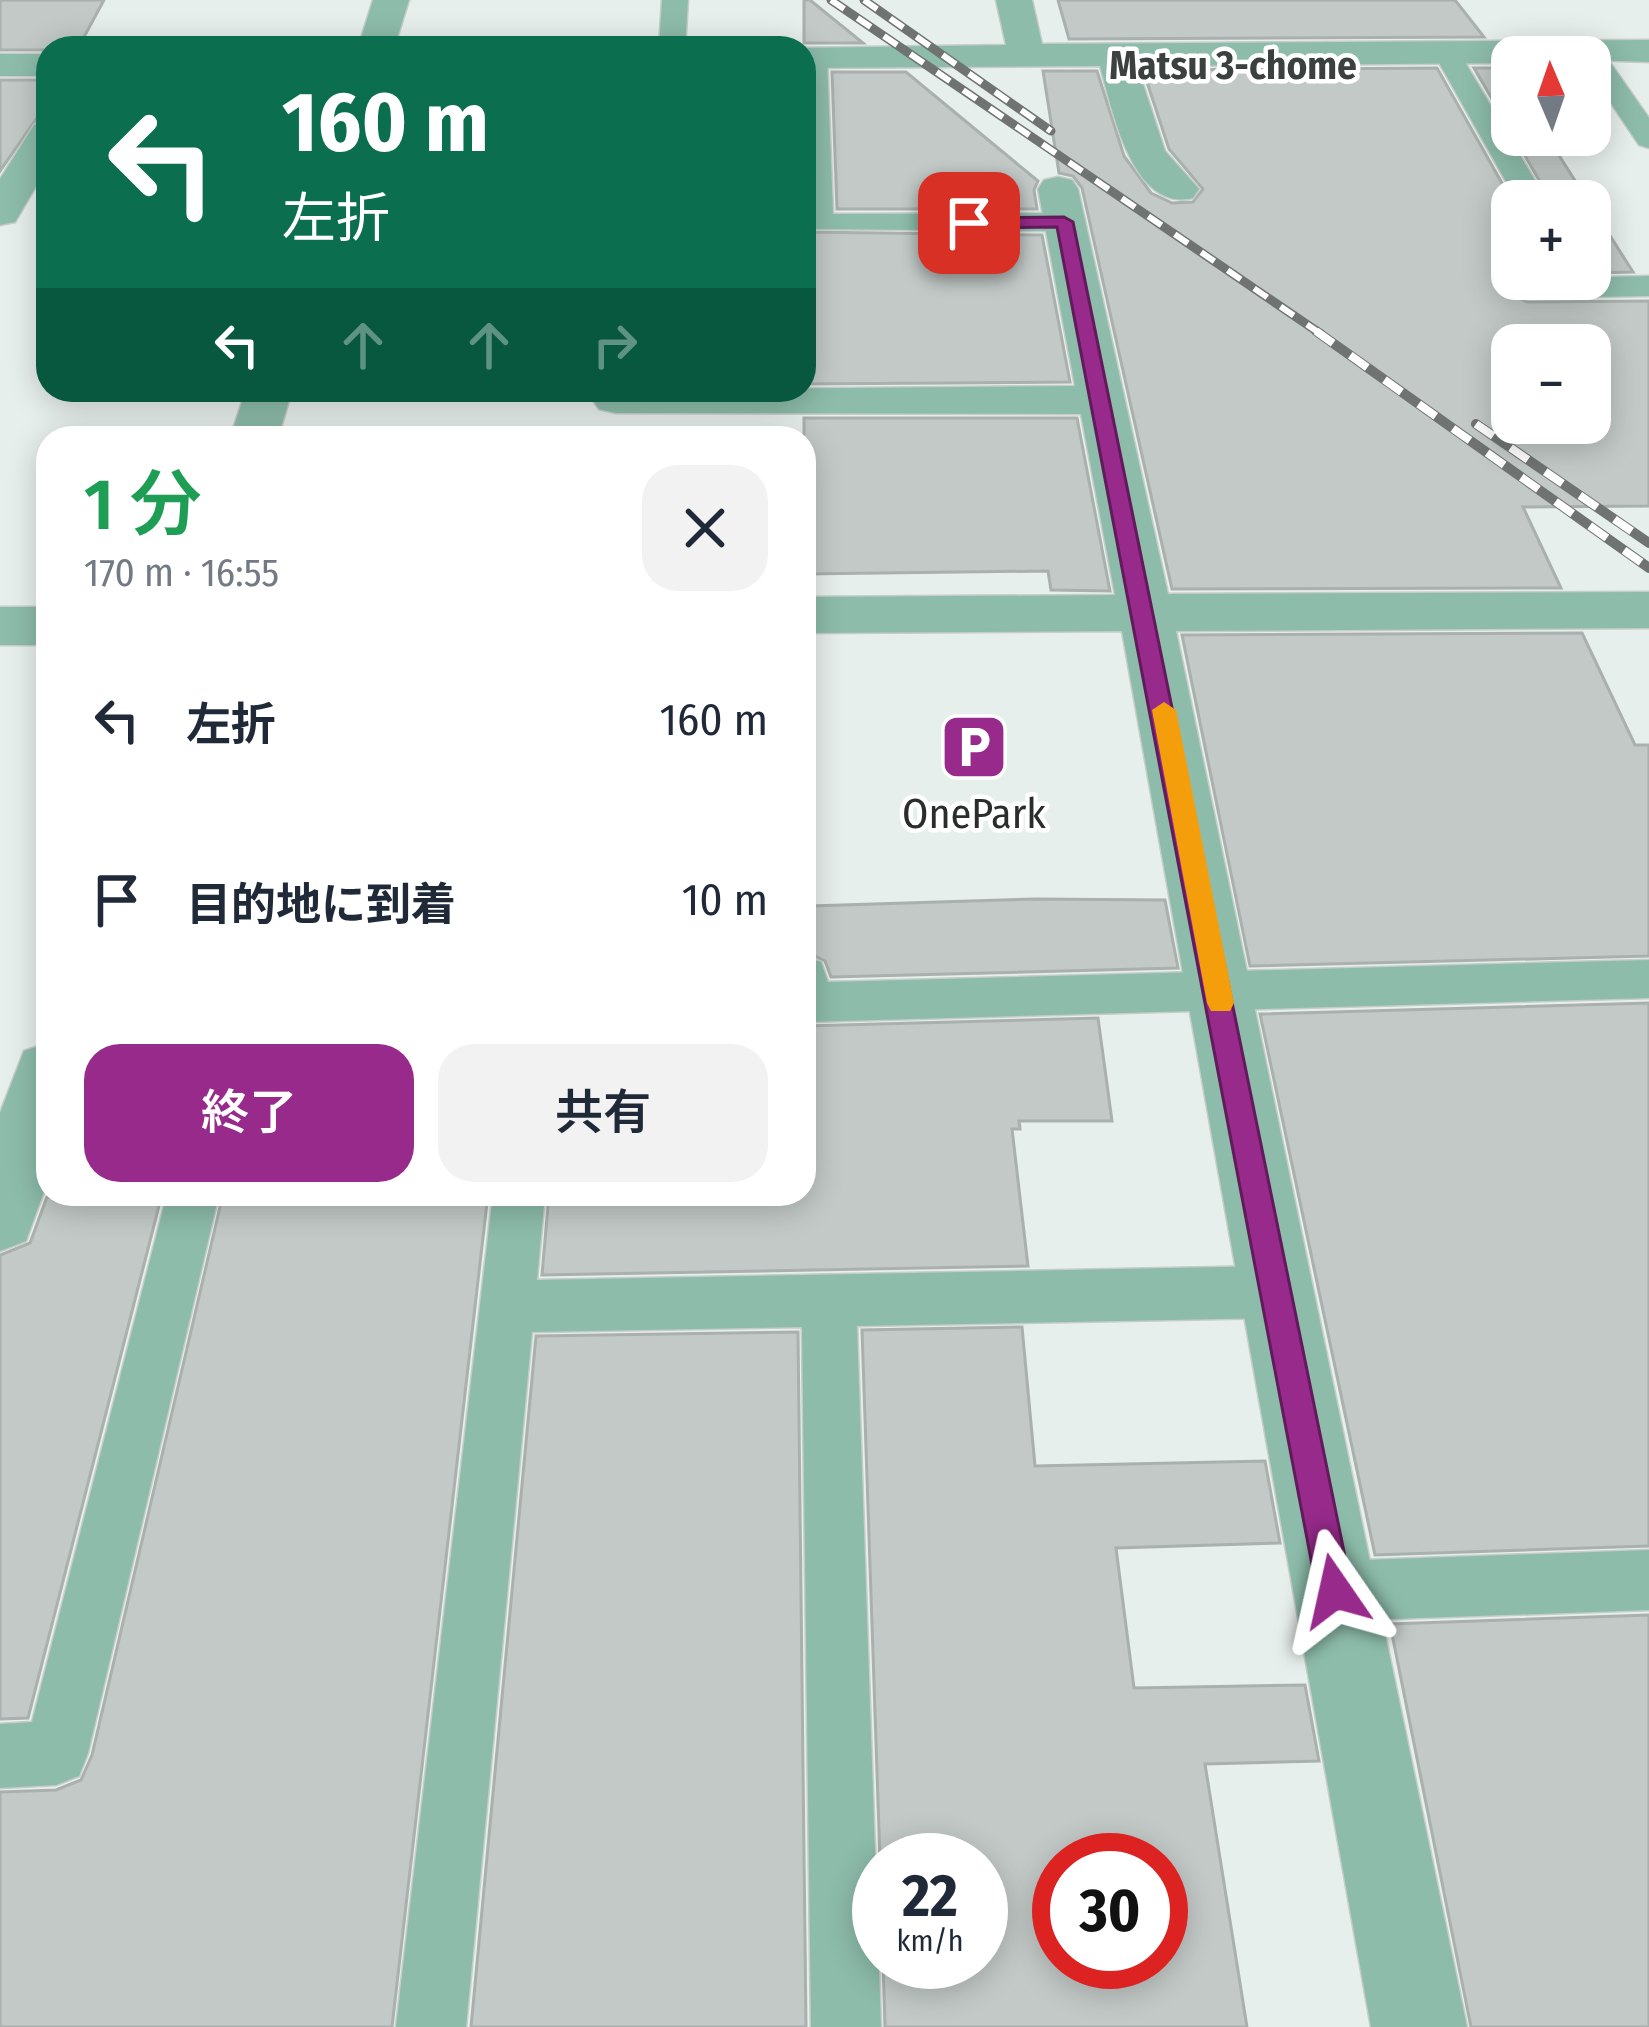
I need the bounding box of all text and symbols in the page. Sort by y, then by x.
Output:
north arrow [1491,36,1611,156]
map controls [1491,36,1611,444]
district label: Matsu 3-chome [1109,43,1357,89]
text: 160 m [282,72,489,173]
icon: left [84,84,240,240]
pin [918,172,1020,274]
button: + [1491,180,1611,300]
text: 左折 [282,187,390,251]
icon: arrive [936,190,1002,256]
icon: left [204,312,270,378]
icon: ahead [330,312,396,378]
icon: ahead [456,312,522,378]
icon: right [582,312,648,378]
button: − [1491,324,1611,444]
text: 1 分 [84,462,201,548]
button: close [642,465,768,591]
text: 170 m · 16:55 [84,550,279,596]
icon: left [84,687,150,753]
text: 160 m [660,693,768,747]
text: 左折 [186,698,276,752]
parking icon: OnePark [939,712,1009,782]
place label: OnePark [902,789,1046,839]
icon: arrive [84,867,150,933]
text: 10 m [682,873,768,927]
text: 目的地に到着 [186,878,456,932]
button: 終了 [84,1044,414,1182]
button: 共有 [438,1044,768,1182]
position arrow [1272,1528,1398,1654]
speed limit sign: 30 [1032,1833,1188,1989]
text: 22 [902,1860,958,1932]
text: km/h [897,1923,963,1959]

